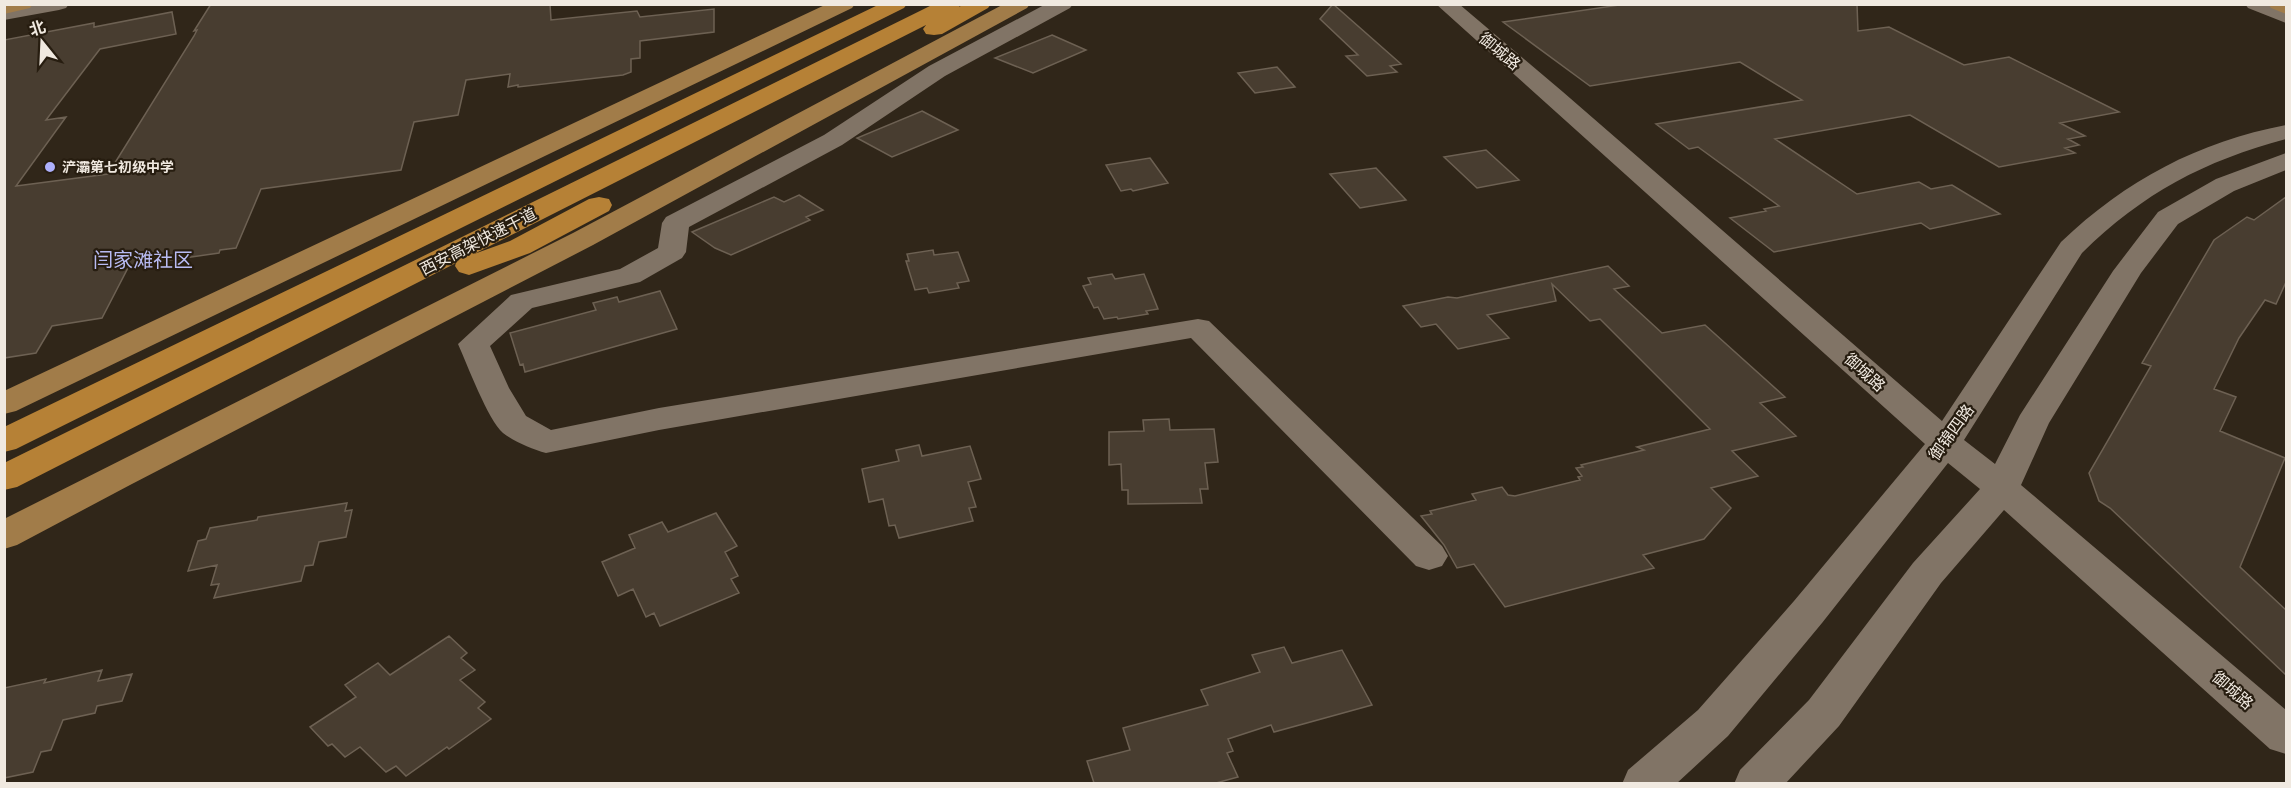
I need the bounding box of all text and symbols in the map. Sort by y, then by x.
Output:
north arrow [12,12,72,72]
text: 北 [27,16,48,40]
street label: 御城路 [1475,28,1525,74]
place label: 浐灞第七初级中学 [62,158,174,176]
marker: 浐灞第七初级中学 [43,160,57,174]
street label: 西安高架快速干道 [416,203,540,279]
district label: 闫家滩社区 [93,247,193,272]
street label: 御城路 [1840,349,1890,395]
street label: 御锦四路 [1924,400,1978,464]
street label: 御城路 [2208,667,2258,713]

